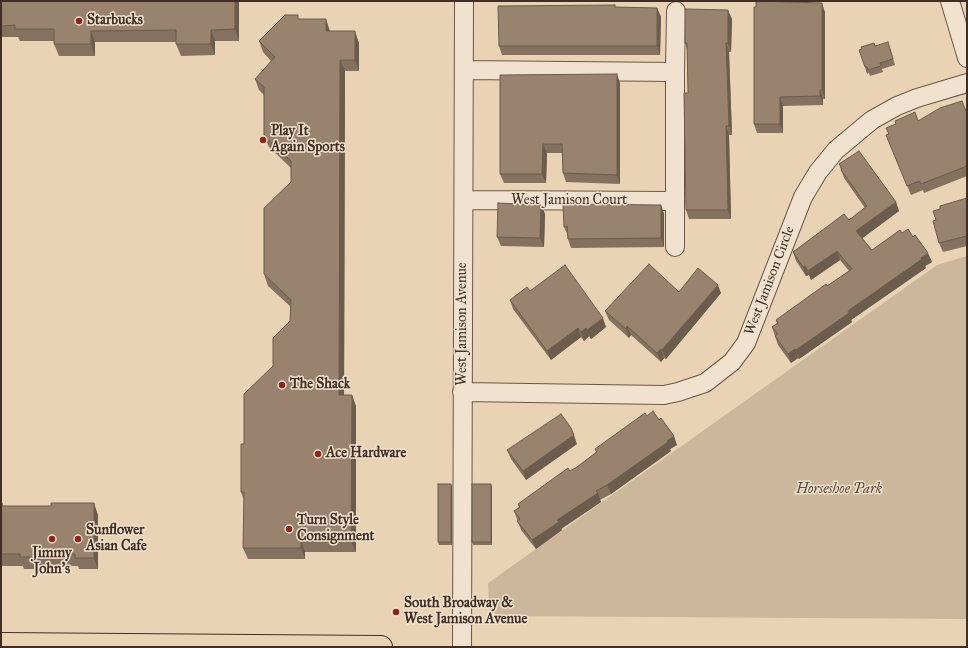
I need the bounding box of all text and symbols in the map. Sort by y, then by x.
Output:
place label: Starbucks [87,13,143,29]
marker: Starbucks [74,16,84,26]
place label: Play It Again Sports [271,124,345,156]
marker: Play It Again Sports [258,135,268,145]
street label: West Jamison Court [511,193,627,209]
street label: West Jamison Circle [741,224,799,338]
street label: West Jamison Avenue [455,262,471,386]
place label: The Shack [290,377,350,393]
marker: The Shack [277,380,287,390]
place label: Ace Hardware [326,446,406,462]
marker: Ace Hardware [313,449,323,459]
park label: Horseshoe Park [796,482,882,498]
place label: Turn Style Consignment [297,513,374,546]
place label: Sunflower Asian Cafe [86,523,147,556]
marker: Turn Style Consignment [284,524,294,534]
marker: Jimmy John's [47,534,57,544]
marker: Sunflower Asian Cafe [73,534,83,544]
place label: Jimmy John's [32,546,72,578]
place label: South Broadway & West Jamison Avenue [404,596,527,628]
marker: South Broadway & West Jamison Avenue [391,607,401,617]

